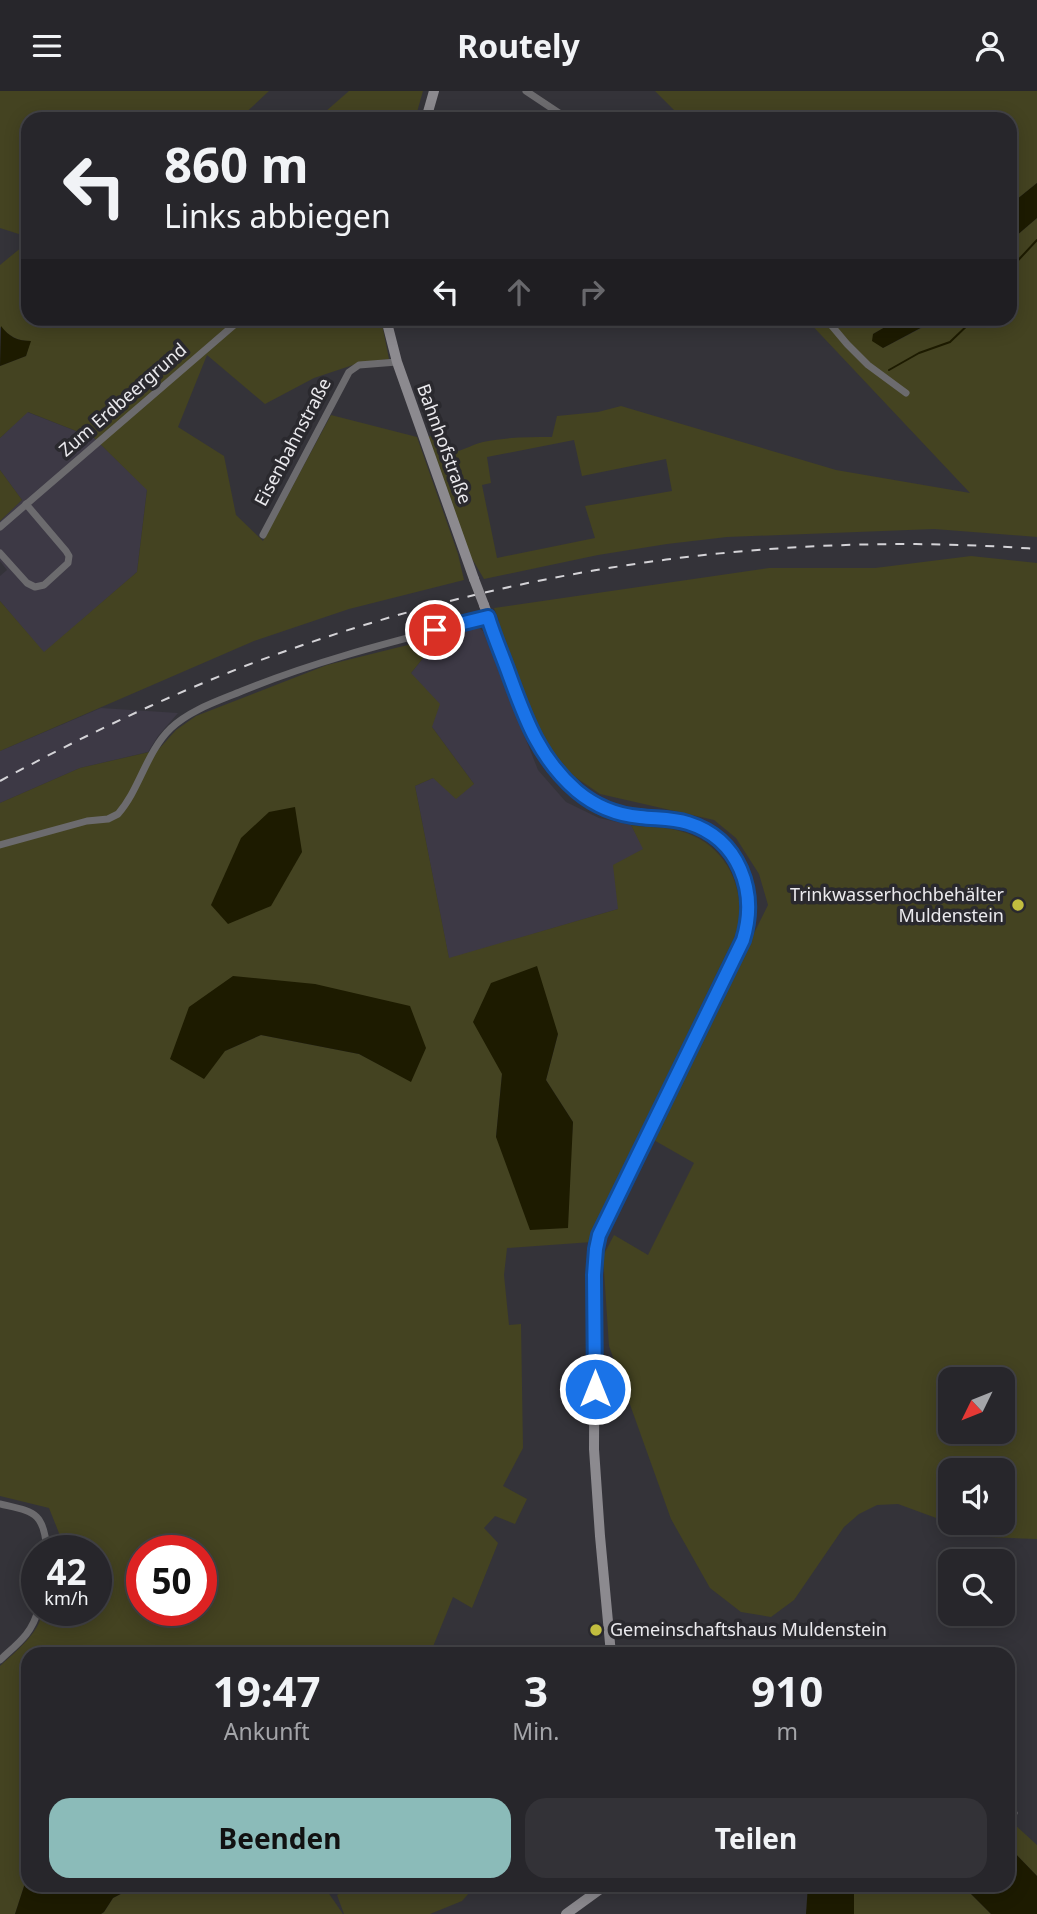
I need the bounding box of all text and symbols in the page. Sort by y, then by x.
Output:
text: Routely [457,24,580,67]
icon: menu [28,27,66,65]
icon: person [971,27,1009,65]
text: 860 m [164,131,309,197]
icon: left [49,140,140,231]
text: Links abbiegen [164,194,391,237]
icon: left [427,273,465,311]
icon: ahead [500,273,538,311]
icon: right [573,273,611,311]
street label: Zum Erdbeergrund [54,337,191,461]
street label: Eisenbahnstraße [248,373,336,510]
street label: Bahnhofstraße [412,380,478,507]
pin [405,600,465,660]
icon: arrive [416,611,454,649]
place label: Trinkwasserhochbehälter Muldenstein [790,882,1005,927]
marker: Trinkwasserhochbehälter Muldenstein [1010,897,1026,913]
position arrow [558,1352,632,1426]
north arrow [938,1367,1015,1444]
map controls [938,1367,1015,1626]
button: sound [938,1458,1015,1535]
speed limit sign: 50 [126,1535,217,1626]
text: 42 [46,1548,87,1595]
button: search [938,1549,1015,1626]
text: km/h [44,1586,89,1610]
place label: Gemeinschaftshaus Muldenstein [610,1617,887,1641]
marker: Gemeinschaftshaus Muldenstein [588,1622,604,1638]
text: 19:47 [213,1662,321,1719]
text: 3 [524,1662,548,1719]
text: 910 [751,1662,823,1719]
text: Ankunft [224,1715,310,1747]
text: Min. [512,1715,560,1747]
text: m [776,1715,798,1747]
button: Beenden [49,1798,511,1878]
button: Teilen [525,1798,987,1878]

